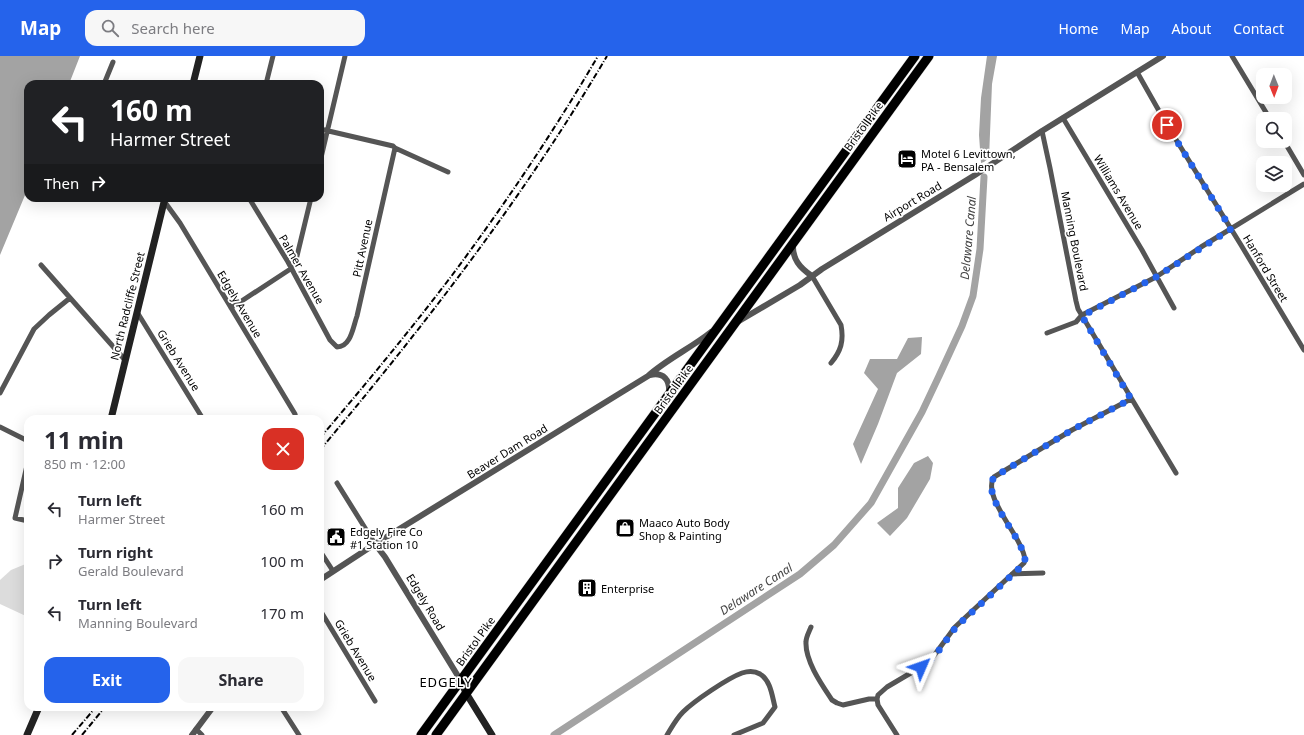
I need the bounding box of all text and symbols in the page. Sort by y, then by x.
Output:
search box [85,10,365,46]
text: Map [20,15,61,41]
icon: search [99,17,121,39]
text: Search here [131,18,215,38]
text: Home [1059,19,1098,38]
text: Map [1120,19,1150,38]
text: About [1172,19,1211,38]
text: Contact [1233,19,1284,38]
north arrow [1256,68,1292,104]
map controls [1256,68,1292,192]
text: 160 m [110,91,193,129]
icon: left [44,96,96,148]
street label: Bristol Pike [840,98,886,154]
pin [1150,108,1184,142]
button: search [1256,112,1292,148]
icon: arrive [1156,114,1178,136]
text: Harmer Street [110,127,230,151]
place label: Motel 6 Levittown, PA - Bensalem [921,146,1016,174]
hotel icon: Motel 6 Levittown, PA - Bensalem [896,148,918,170]
street label: Williams Avenue [1091,152,1147,232]
button: layers [1256,156,1292,192]
icon: right [87,172,109,194]
text: Then [44,173,79,193]
street label: Airport Road [880,178,944,224]
street label: Manning Boulevard [1058,190,1092,292]
water label: Delaware Canal [956,195,980,280]
street label: Pitt Avenue [349,218,375,278]
street label: Palmer Avenue [276,231,328,307]
street label: Hanford Street [1240,231,1292,305]
street label: North Radcliffe Street [106,250,148,362]
street label: Edgely Avenue [214,268,266,340]
street label: Grieb Avenue [154,326,204,394]
street label: Bristol Pike [650,361,696,417]
street label: Beaver Dam Road [464,420,550,482]
text: 11 min [44,423,124,456]
button: close [262,428,304,470]
text: 850 m · 12:00 [44,455,125,473]
text: Turn left [78,490,142,510]
icon: left [44,498,66,520]
text: 160 m [260,499,304,519]
text: Harmer Street [78,510,165,528]
place label: Maaco Auto Body Shop & Painting [639,515,730,543]
shop icon: Maaco Auto Body Shop & Painting [614,517,636,539]
place label: Edgely Fire Co #1 Station 10 [350,524,423,552]
public building icon: Edgely Fire Co #1 Station 10 [325,526,347,548]
text: Turn right [78,542,153,562]
icon: right [44,550,66,572]
text: 100 m [260,551,304,571]
water label: Delaware Canal [716,559,797,619]
text: Gerald Boulevard [78,562,184,580]
street label: Edgely Road [403,571,449,633]
building icon: Enterprise [576,577,598,599]
place label: Enterprise [601,581,654,596]
text: Turn left [78,594,142,614]
icon: left [44,602,66,624]
text: 170 m [260,603,304,623]
street label: Bristol Pike [452,613,498,669]
text: Manning Boulevard [78,614,198,632]
street label: Grieb Avenue [332,616,380,684]
position arrow [900,646,942,688]
button: Exit [44,657,170,703]
button: Share [178,657,304,703]
district label: EDGELY [419,673,473,691]

